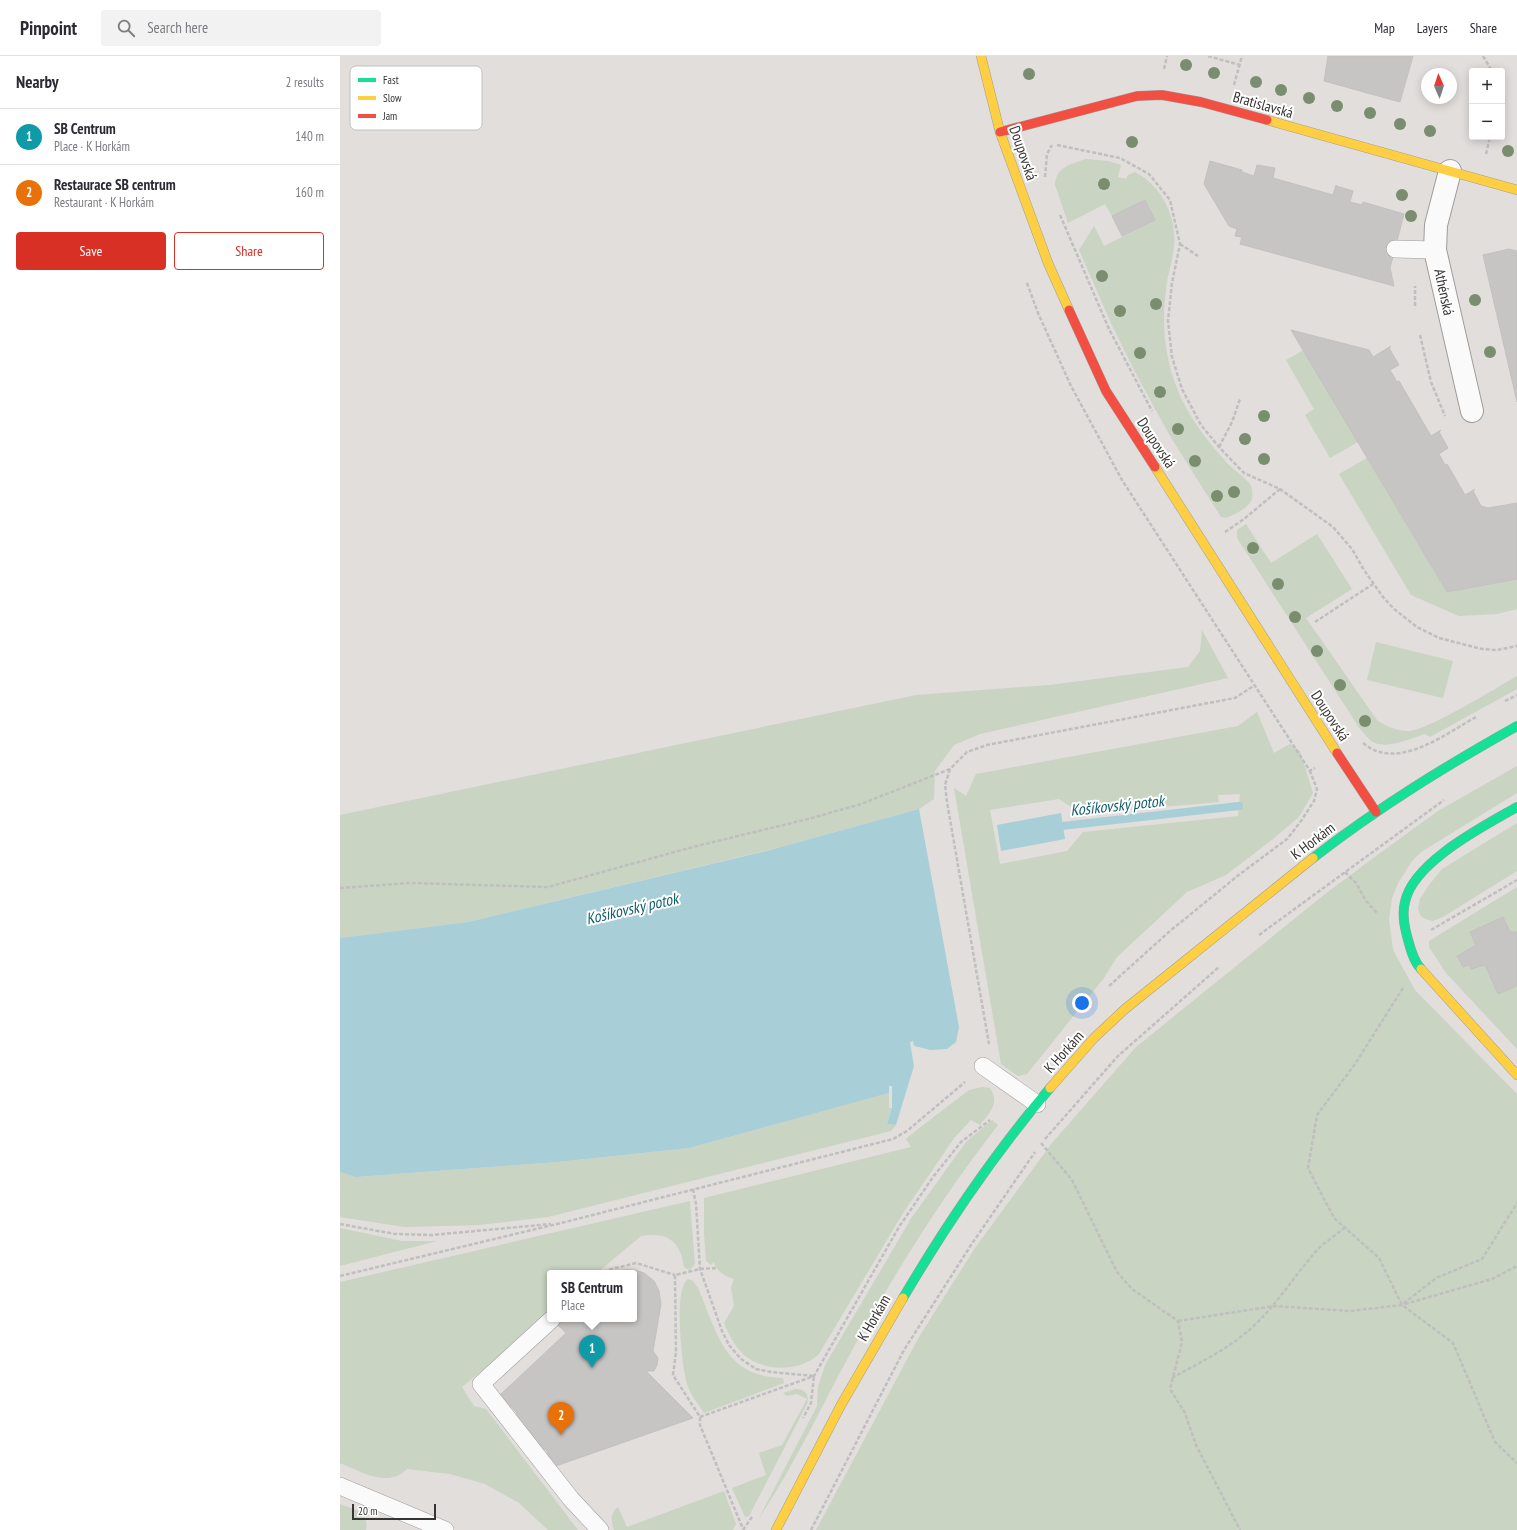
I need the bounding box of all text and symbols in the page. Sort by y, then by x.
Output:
search box [101,10,381,46]
text: Pinpoint [20,16,77,40]
icon: search [115,17,137,39]
text: Search here [147,18,208,37]
text: Map [1374,19,1395,37]
text: Layers [1417,19,1448,37]
text: Share [1470,19,1497,37]
legend [350,66,482,130]
north arrow [1421,68,1457,104]
map controls [1469,68,1505,140]
button: + [1469,68,1505,104]
text: Nearby [16,71,59,93]
text: Fast [383,73,399,87]
text: 2 results [285,74,324,91]
street label: Bratislavská [1231,87,1295,122]
text: Slow [383,91,402,105]
button: − [1469,104,1505,140]
text: Jam [382,109,397,123]
text: SB Centrum [54,119,116,138]
street label: Doupovská [1005,123,1042,183]
text: 1 [26,128,32,145]
text: 140 m [295,128,324,145]
text: Place · K Horkám [54,138,130,155]
text: Restaurace SB centrum [54,175,176,194]
text: 2 [26,184,32,201]
text: 160 m [295,184,324,201]
text: Restaurant · K Horkám [54,194,154,211]
button: Save [16,232,166,270]
button: Share [174,232,324,270]
street label: Athénská [1430,267,1459,317]
street label: Doupovská [1133,414,1180,472]
street label: Doupovská [1307,687,1354,745]
water label: Košíkovský potok [1069,790,1167,820]
street label: K Horkám [1287,818,1339,863]
water label: Košíkovský potok [584,887,682,928]
your location [1072,993,1092,1013]
street label: K Horkám [1040,1027,1088,1077]
popup [547,1270,637,1322]
text: SB Centrum [561,1278,623,1297]
street label: K Horkám [853,1291,894,1344]
text: Place [561,1297,585,1314]
pin: 1 [579,1335,605,1368]
pin: 2 [548,1402,574,1435]
scale bar [352,1502,436,1521]
text: 20 m [358,1504,377,1518]

